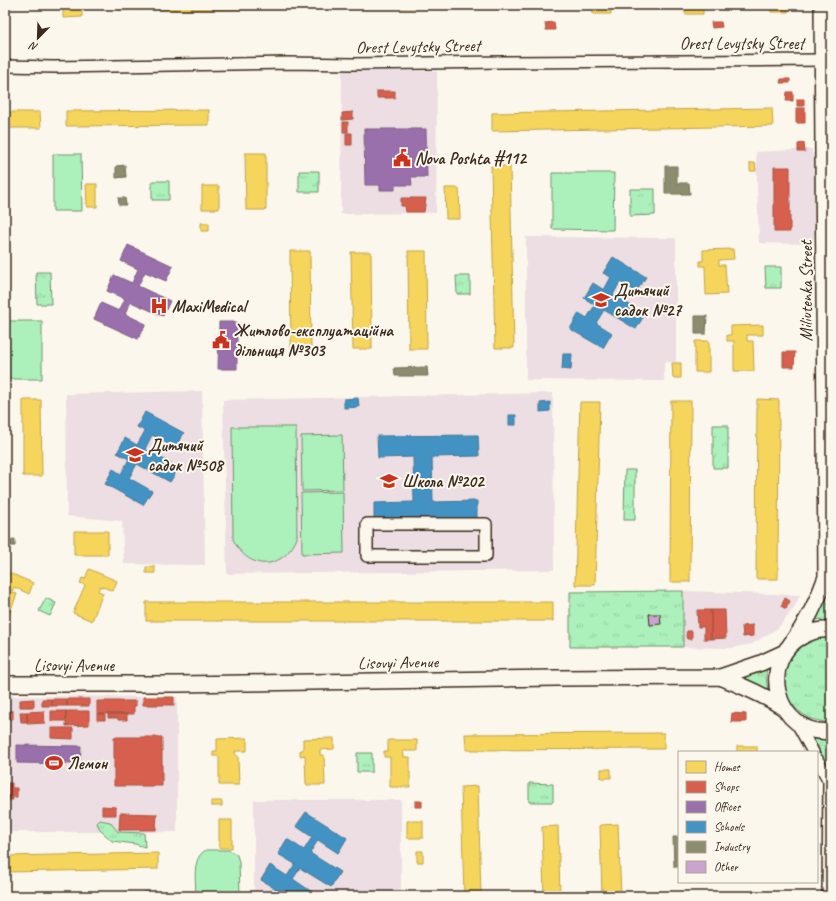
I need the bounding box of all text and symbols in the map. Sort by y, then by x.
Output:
north arrow [18,18,58,58]
street label: Orest Levytsky Street [680,33,807,54]
street label: Orest Levytsky Street [356,35,483,58]
text: N [26,39,40,55]
public building icon: Nova Poshta #112 [392,148,412,168]
place label: Nova Poshta #112 [415,148,527,169]
street label: Miliutenka Street [796,238,817,341]
place label: Дитячий садок №27 [614,280,684,321]
school or university icon: Дитячий садок №27 [591,290,611,310]
hospital icon: MaxiMedical [149,296,169,316]
place label: MaxiMedical [172,296,250,317]
place label: Житлово-експлуатаційна дільниця №303 [234,320,394,361]
public building icon: Житлово-експлуатаційна дільниця №303 [211,330,231,350]
place label: Дитячий садок №508 [148,435,225,476]
school or university icon: Дитячий садок №508 [125,445,145,465]
school or university icon: Школа №202 [379,471,399,491]
place label: Школа №202 [402,471,485,492]
street label: Lisovyi Avenue [358,651,440,674]
street label: Lisovyi Avenue [34,655,116,676]
legend [678,751,818,883]
sports icon: Лемон [44,753,64,773]
place label: Лемон [67,753,109,774]
text: Homes [714,759,741,775]
text: Shops [714,779,739,795]
text: Offices [714,799,741,815]
text: Schools [714,819,746,835]
text: Industry [714,839,751,855]
text: Other [714,859,740,875]

